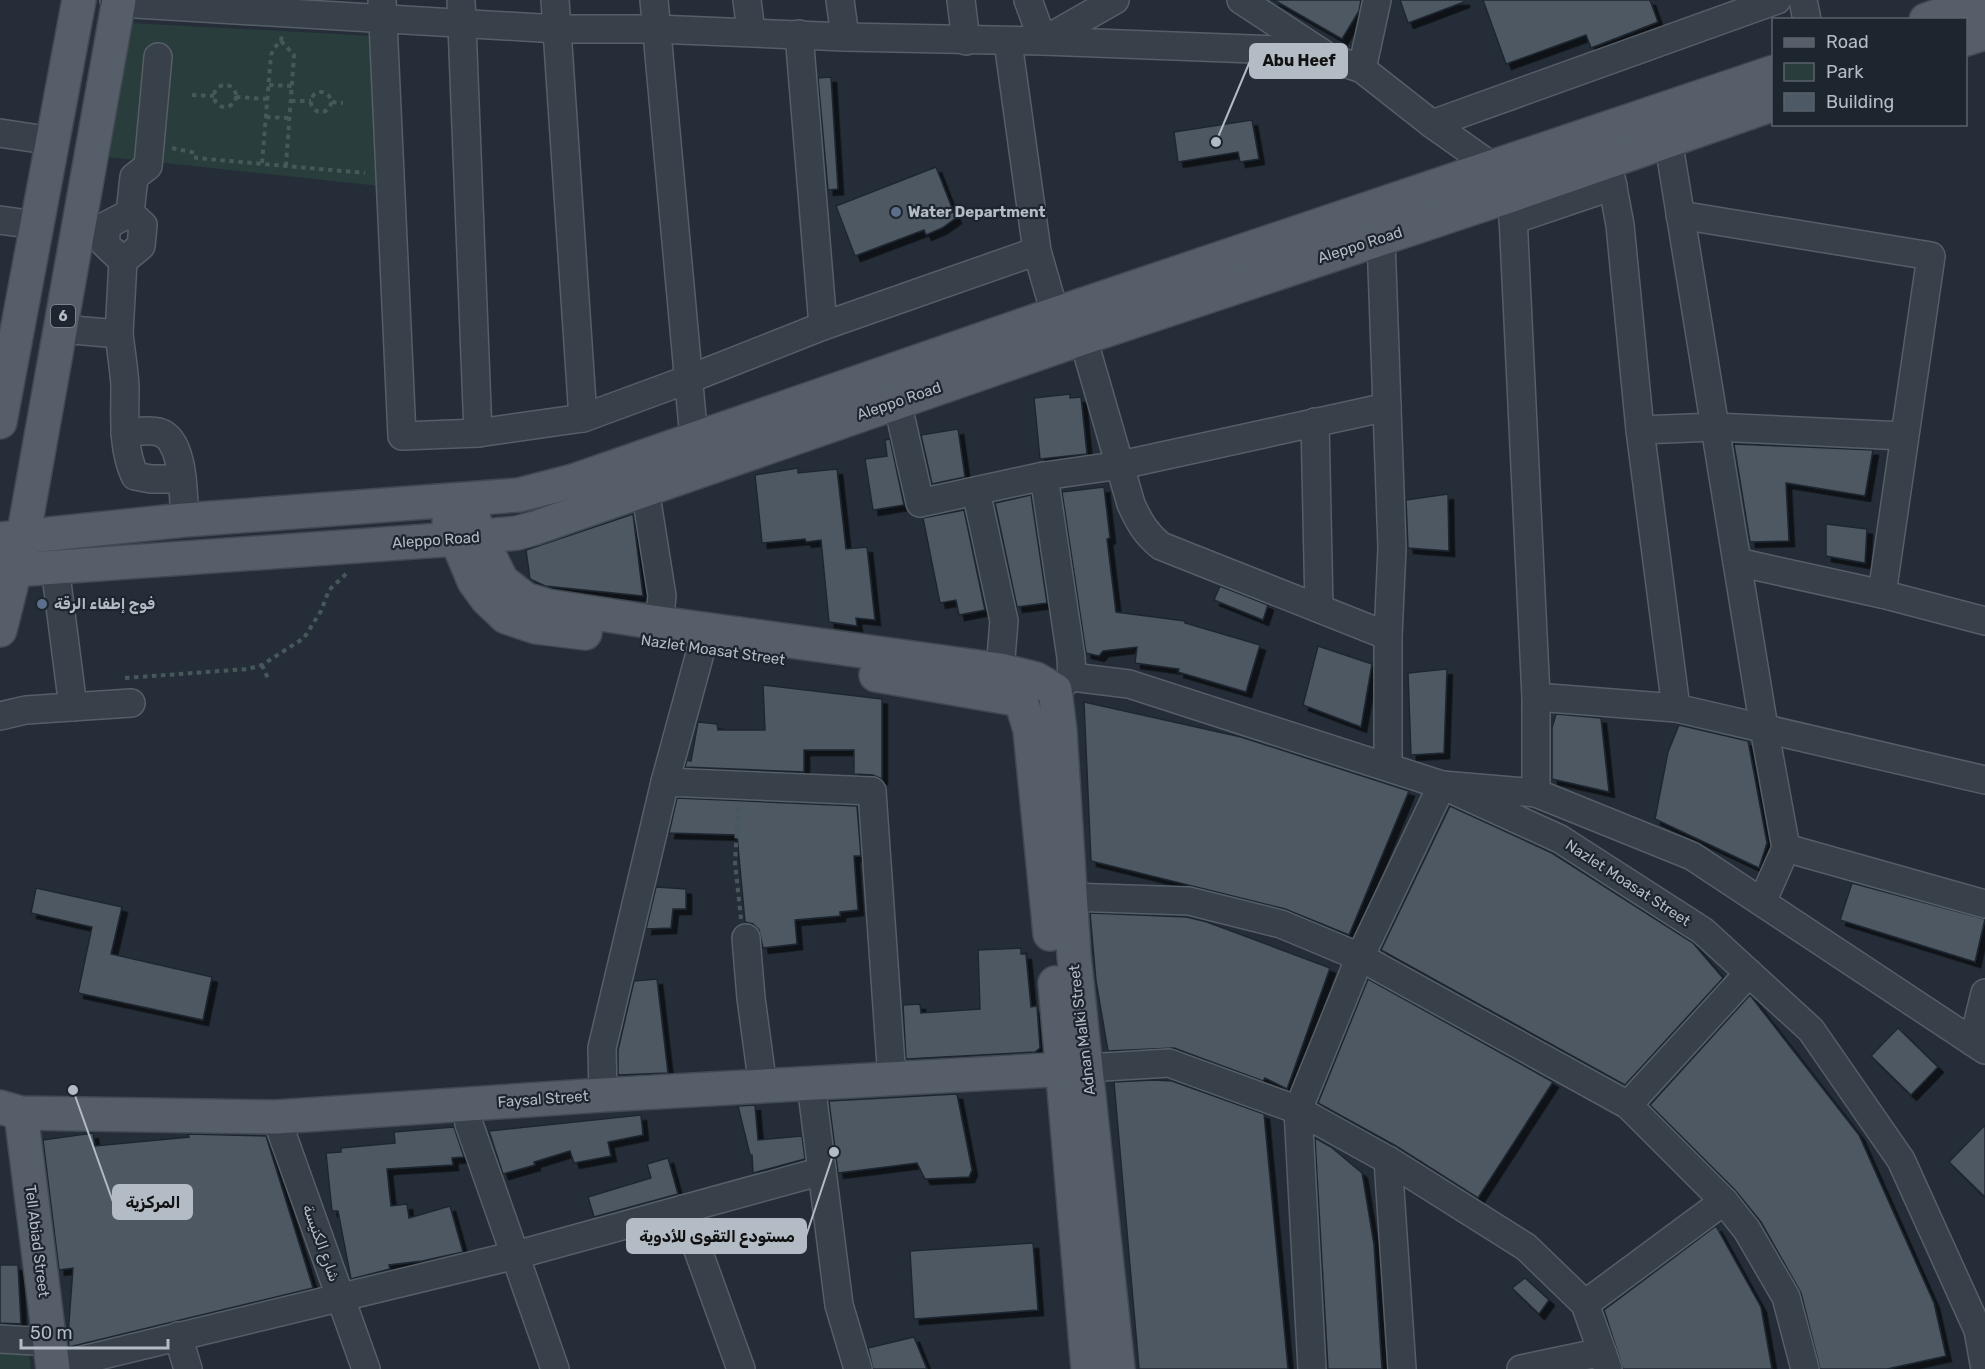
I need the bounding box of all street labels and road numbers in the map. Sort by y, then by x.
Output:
street label: Aleppo Road [1315,223,1405,267]
road number: 6 [51,305,75,327]
street label: Aleppo Road [855,378,943,424]
street label: Aleppo Road [392,528,480,552]
street label: Nazlet Moasat Street [640,631,786,669]
street label: Nazlet Moasat Street [1562,836,1694,930]
street label: Adnan Malki Street [1065,964,1099,1096]
street label: Faysal Street [497,1087,589,1111]
street label: Tell Abiad Street [21,1184,53,1298]
street label: شارع الكنيسة [297,1202,343,1285]

